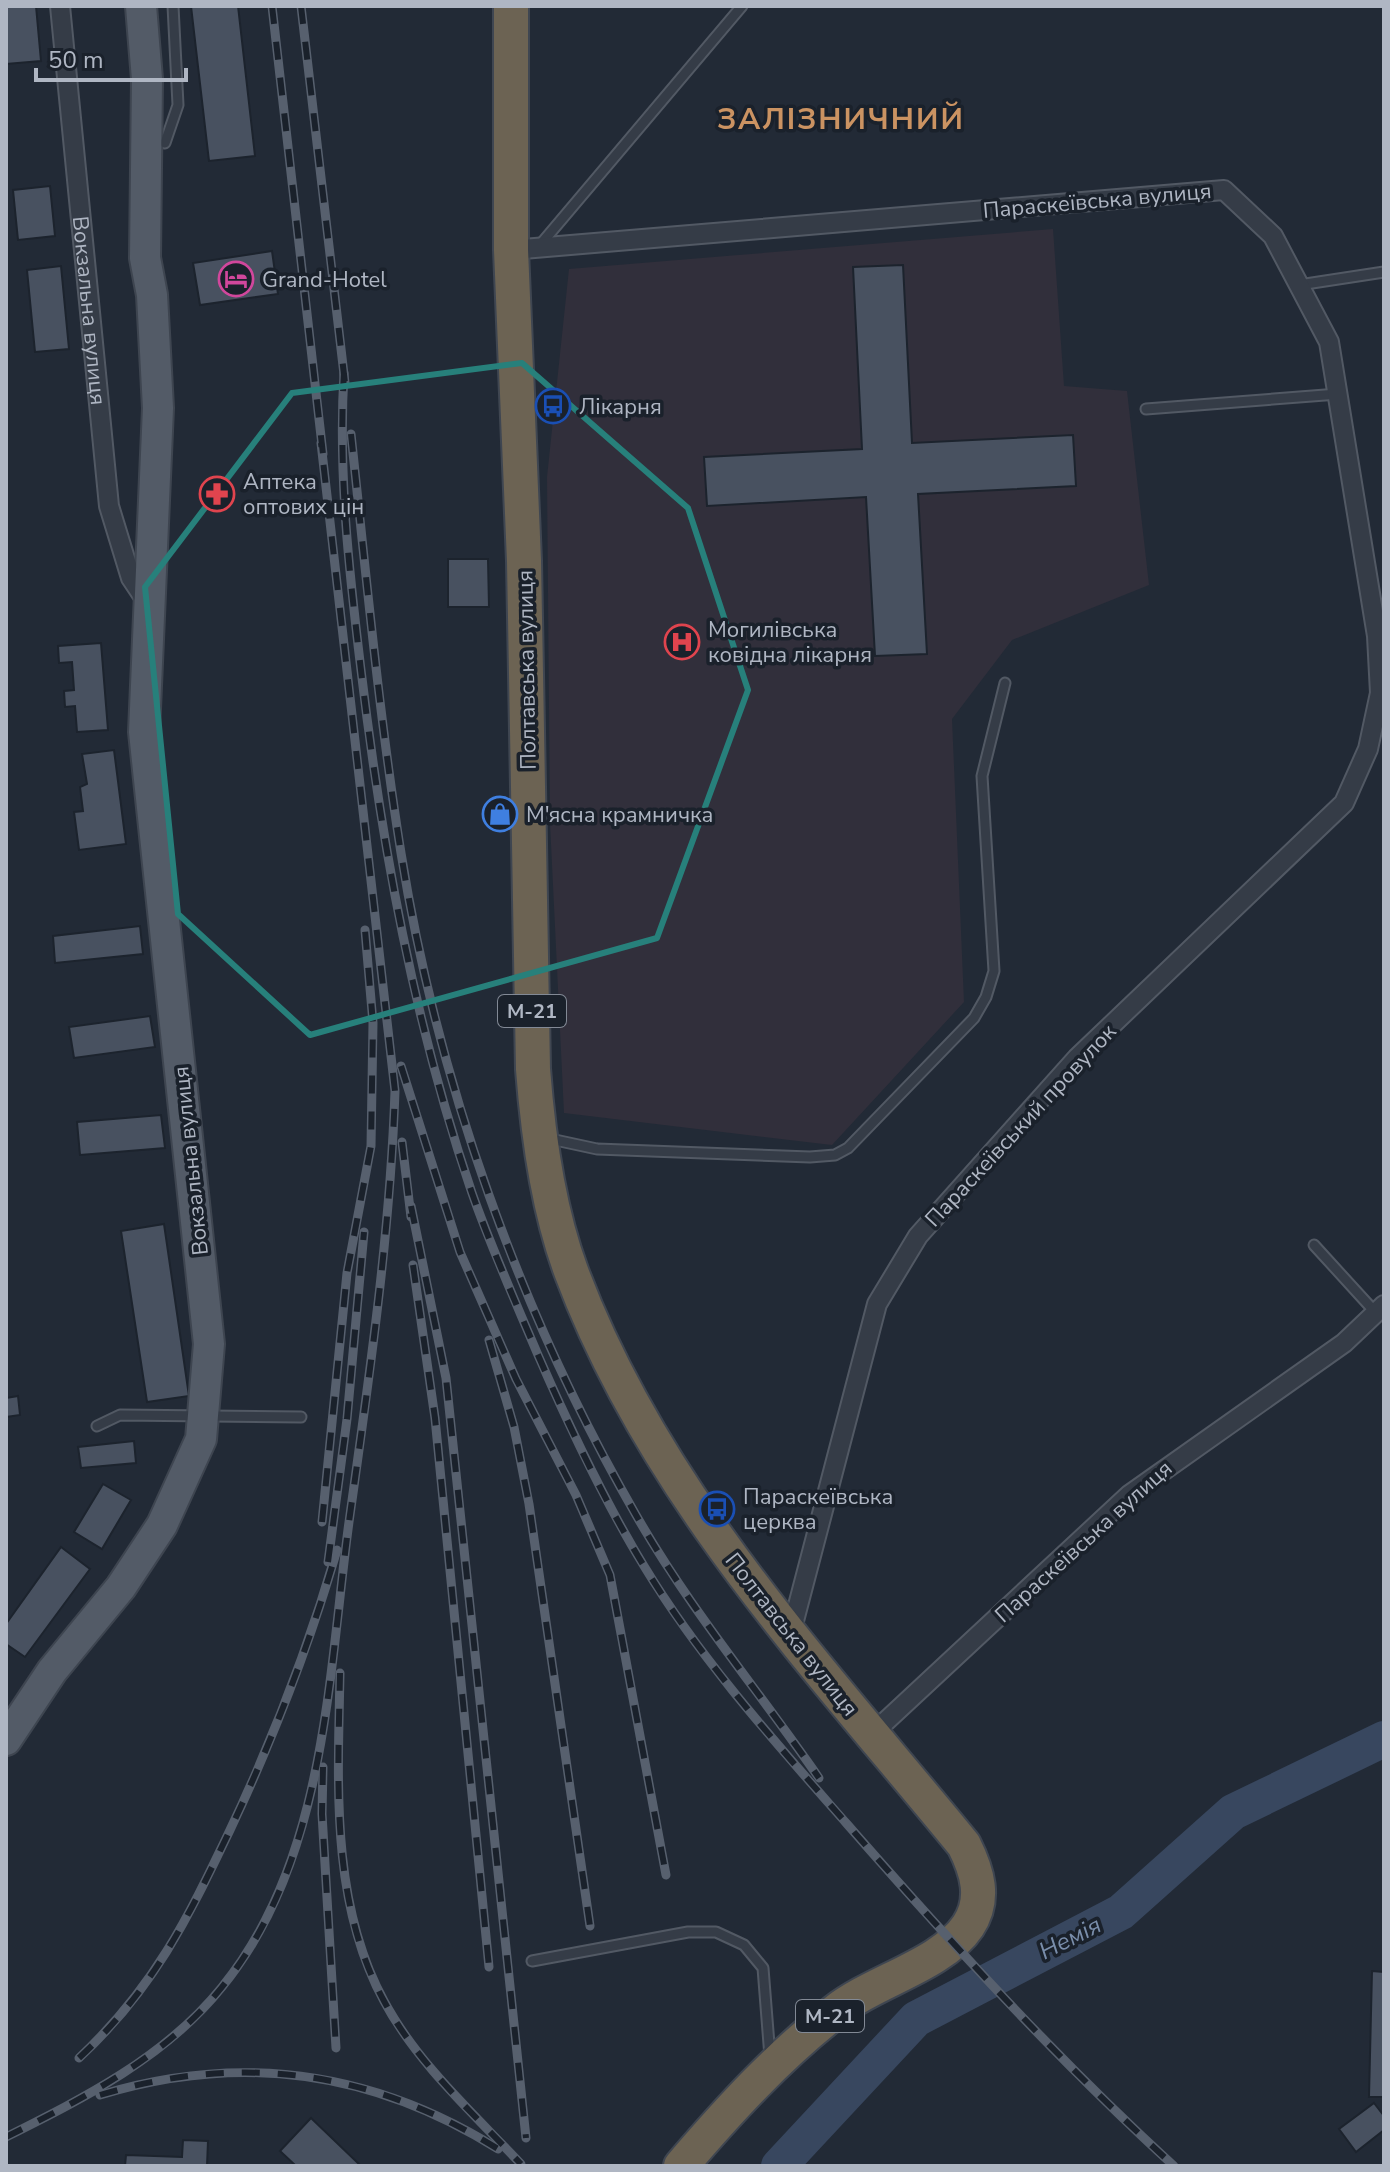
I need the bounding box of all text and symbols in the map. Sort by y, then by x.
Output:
scale bar [36,32,186,82]
text: 50 m [48,44,104,76]
district label: ЗАЛІЗНИЧНИЙ [717,99,965,140]
street label: Параскеївська вулиця [982,176,1213,226]
street label: Вокзальна вулиця [65,215,113,407]
hotel icon: Grand-Hotel [217,260,255,298]
place label: Grand-Hotel [262,265,387,295]
bus stop icon: Лікарня [534,387,572,425]
place label: Лікарня [579,392,662,422]
place label: Аптека оптових цін [243,467,364,522]
pharmacy icon: Аптека оптових цін [198,475,236,513]
street label: Полтавська вулиця [510,570,544,770]
place label: Могилівська ковідна лікарня [708,615,872,670]
hospital icon: Могилівська ковідна лікарня [663,623,701,661]
shop icon: М'ясна крамничка [481,795,519,833]
place label: М'ясна крамничка [526,800,713,830]
road number: М-21 [498,995,566,1027]
street label: Параскеївський провулок [918,1017,1123,1234]
street label: Вокзальна вулиця [166,1065,216,1257]
street label: Параскеївська вулиця [988,1454,1179,1630]
place label: Параскеївська церква [743,1482,893,1537]
bus stop icon: Параскеївська церква [698,1490,736,1528]
street label: Полтавська вулиця [718,1547,865,1723]
water label: Немія [1033,1909,1107,1967]
road number: М-21 [796,2000,864,2032]

